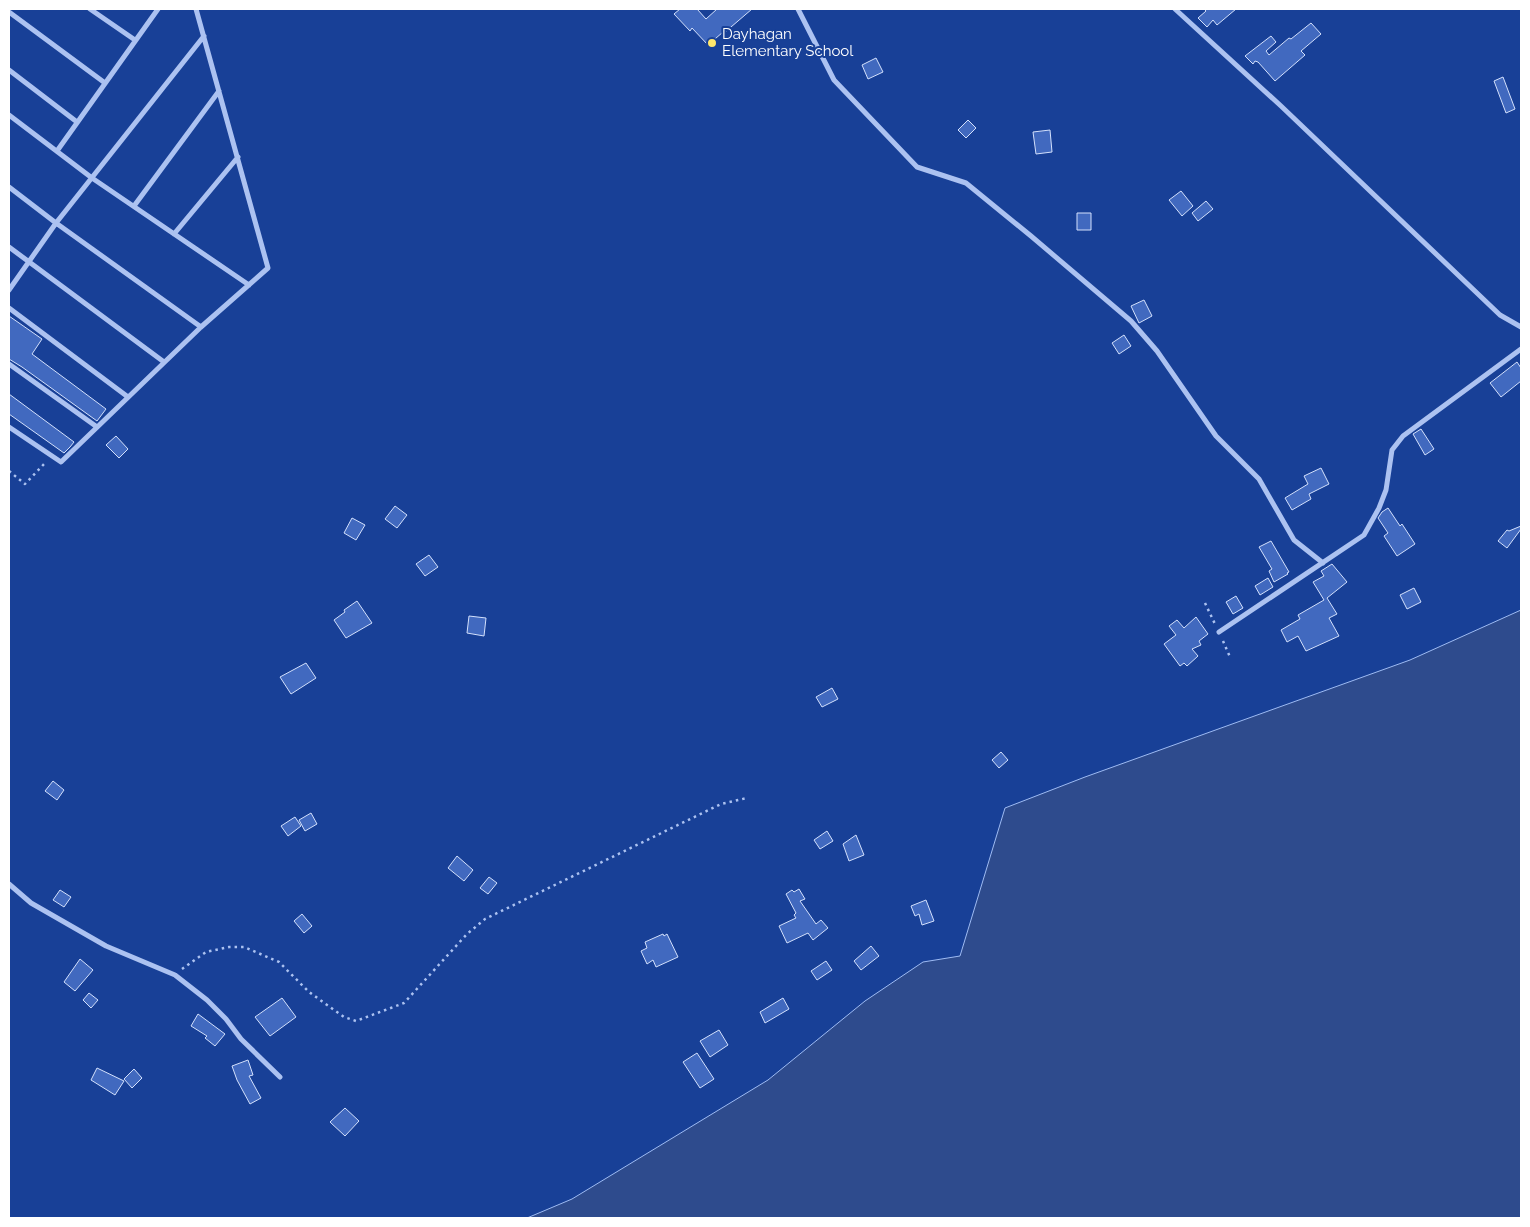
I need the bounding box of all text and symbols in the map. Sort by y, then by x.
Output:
place label: Dayhagan Elementary School [722,25,854,60]
marker: Dayhagan Elementary School [706,37,718,49]

